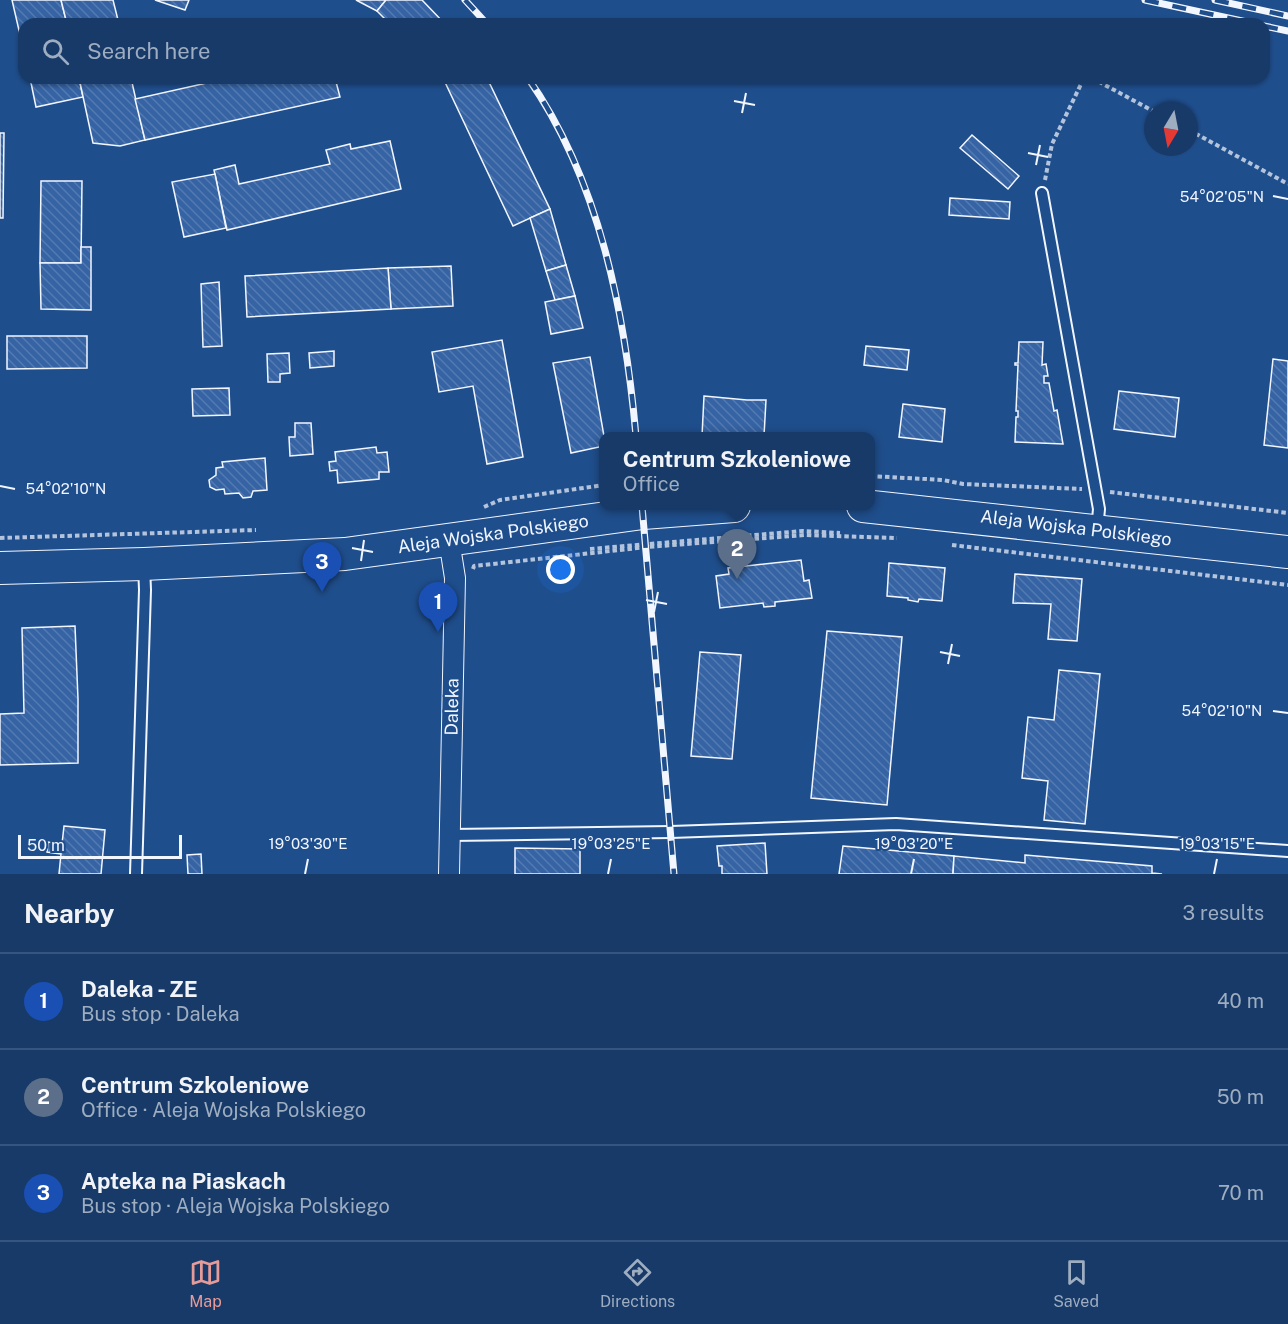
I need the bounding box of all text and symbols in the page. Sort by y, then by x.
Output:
search box [18,18,1270,84]
icon: search [39,35,72,68]
text: Search here [87,38,211,64]
north arrow [1144,102,1198,156]
text: 54°02'05"N [1180,188,1264,205]
popup [599,432,875,510]
text: Centrum Szkoleniowe [623,446,851,472]
text: Office [623,472,680,496]
text: 54°02'10"N [26,480,106,497]
street label: Aleja Wojska Polskiego [979,505,1173,550]
street label: Aleja Wojska Polskiego [396,510,590,557]
pin: 2 [718,530,756,579]
pin: 3 [302,542,342,592]
your location [546,555,575,584]
pin: 1 [418,582,458,632]
street label: Daleka [441,678,462,736]
text: 54°02'10"N [1182,702,1262,719]
scale bar [18,832,182,860]
text: 19°03'30"E [269,835,347,852]
text: 19°03'25"E [572,835,650,852]
text: 19°03'20"E [875,835,953,852]
text: 19°03'15"E [1179,835,1255,852]
text: 50 m [27,836,65,855]
text: Nearby [24,898,114,929]
text: 3 results [1183,901,1264,925]
text: Daleka - ZE [81,976,198,1002]
text: 1 [39,989,48,1013]
text: 40 m [1217,989,1264,1013]
text: Bus stop · Daleka [81,1002,239,1026]
text: Centrum Szkoleniowe [81,1072,309,1098]
text: 2 [37,1085,50,1109]
text: 50 m [1217,1085,1264,1109]
text: Office · Aleja Wojska Polskiego [81,1098,366,1122]
text: Apteka na Piaskach [81,1168,286,1194]
text: 3 [37,1181,50,1205]
text: 70 m [1218,1181,1264,1205]
text: Bus stop · Aleja Wojska Polskiego [81,1194,390,1218]
tab: Map [189,1256,222,1311]
tab: Directions [600,1256,675,1311]
tab: Saved [1053,1256,1099,1311]

